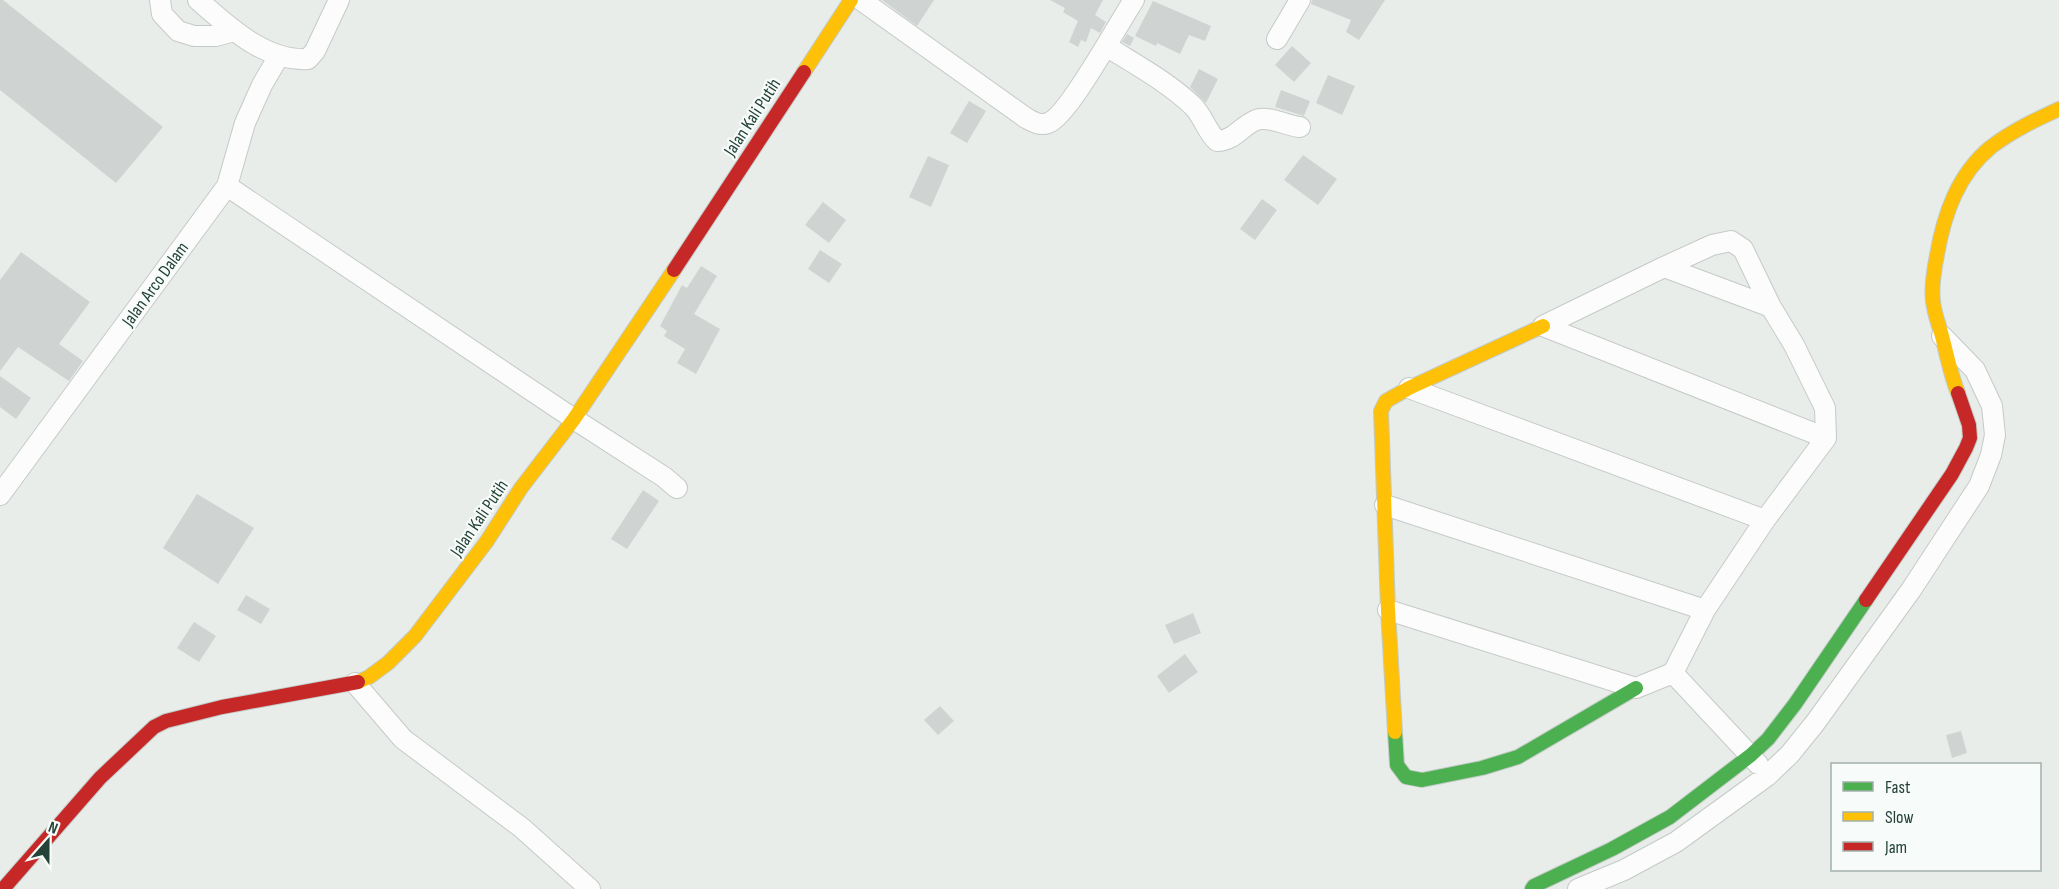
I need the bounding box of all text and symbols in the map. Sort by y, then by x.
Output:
street label: Jalan Kali Putih [719,75,785,161]
street label: Jalan Arco Dalam [117,238,193,331]
street label: Jalan Kali Putih [446,476,513,561]
legend [1831,763,2041,871]
text: Fast [1885,777,1911,798]
text: Slow [1885,807,1914,828]
north arrow [18,811,78,871]
text: N [45,818,60,839]
text: Jam [1884,837,1907,858]

